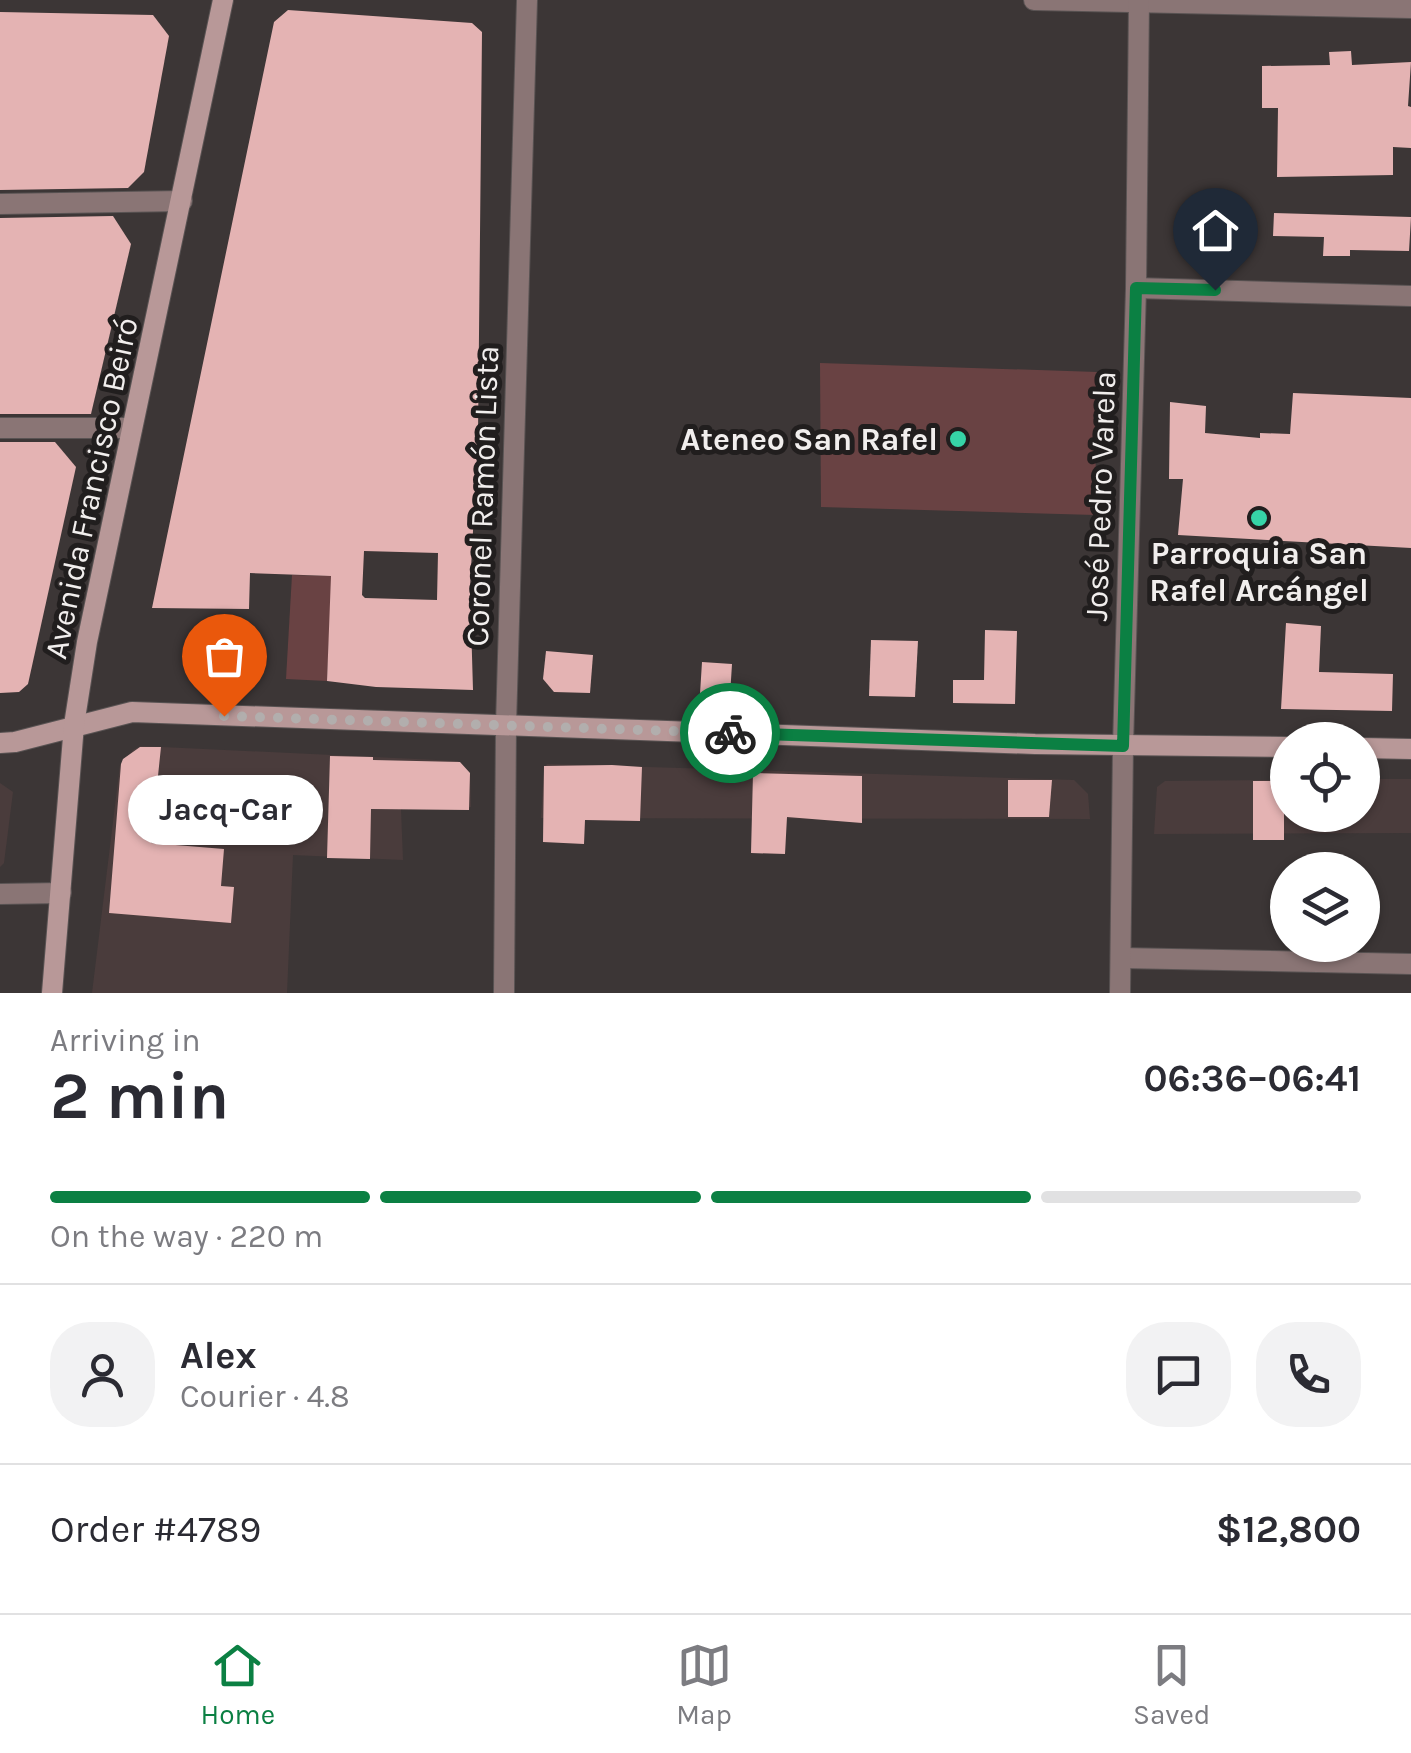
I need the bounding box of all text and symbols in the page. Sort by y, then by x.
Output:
pin [1173,188,1258,291]
icon: home [1188,203,1243,258]
street label: Avenida Francisco Beiró [37,314,146,662]
street label: Coronel Ramón Lista [459,345,506,647]
street label: José Pedro Varela [1078,370,1123,622]
place label: Ateneo San Rafel [680,421,938,458]
marker: Ateneo San Rafel [947,428,969,450]
marker: Parroquia San Rafel Arcángel [1248,507,1270,529]
place label: Parroquia San Rafel Arcángel [1149,535,1369,609]
pin [182,614,267,717]
icon: bag [197,629,252,684]
courier [680,683,780,783]
icon: bike [703,706,758,761]
map controls [1270,722,1380,962]
button: locate [1270,722,1380,832]
callout: Jacq-Car [126,776,322,846]
text: Jacq-Car [159,791,292,828]
button: layers [1270,852,1380,962]
text: Arriving in [50,1022,201,1059]
text: 06:36–06:41 [1144,1056,1361,1101]
text: 2 min [50,1058,229,1134]
text: On the way · 220 m [50,1218,323,1255]
button: person [50,1322,155,1427]
button: chat [1126,1322,1231,1427]
button: phone [1256,1322,1361,1427]
text: Alex [180,1333,257,1378]
text: Courier · 4.8 [180,1378,350,1415]
text: Order #4789 [50,1507,261,1552]
text: $12,800 [1216,1507,1361,1552]
tab: Home [201,1638,275,1731]
tab: Map [676,1638,732,1731]
tab: Saved [1133,1638,1210,1731]

